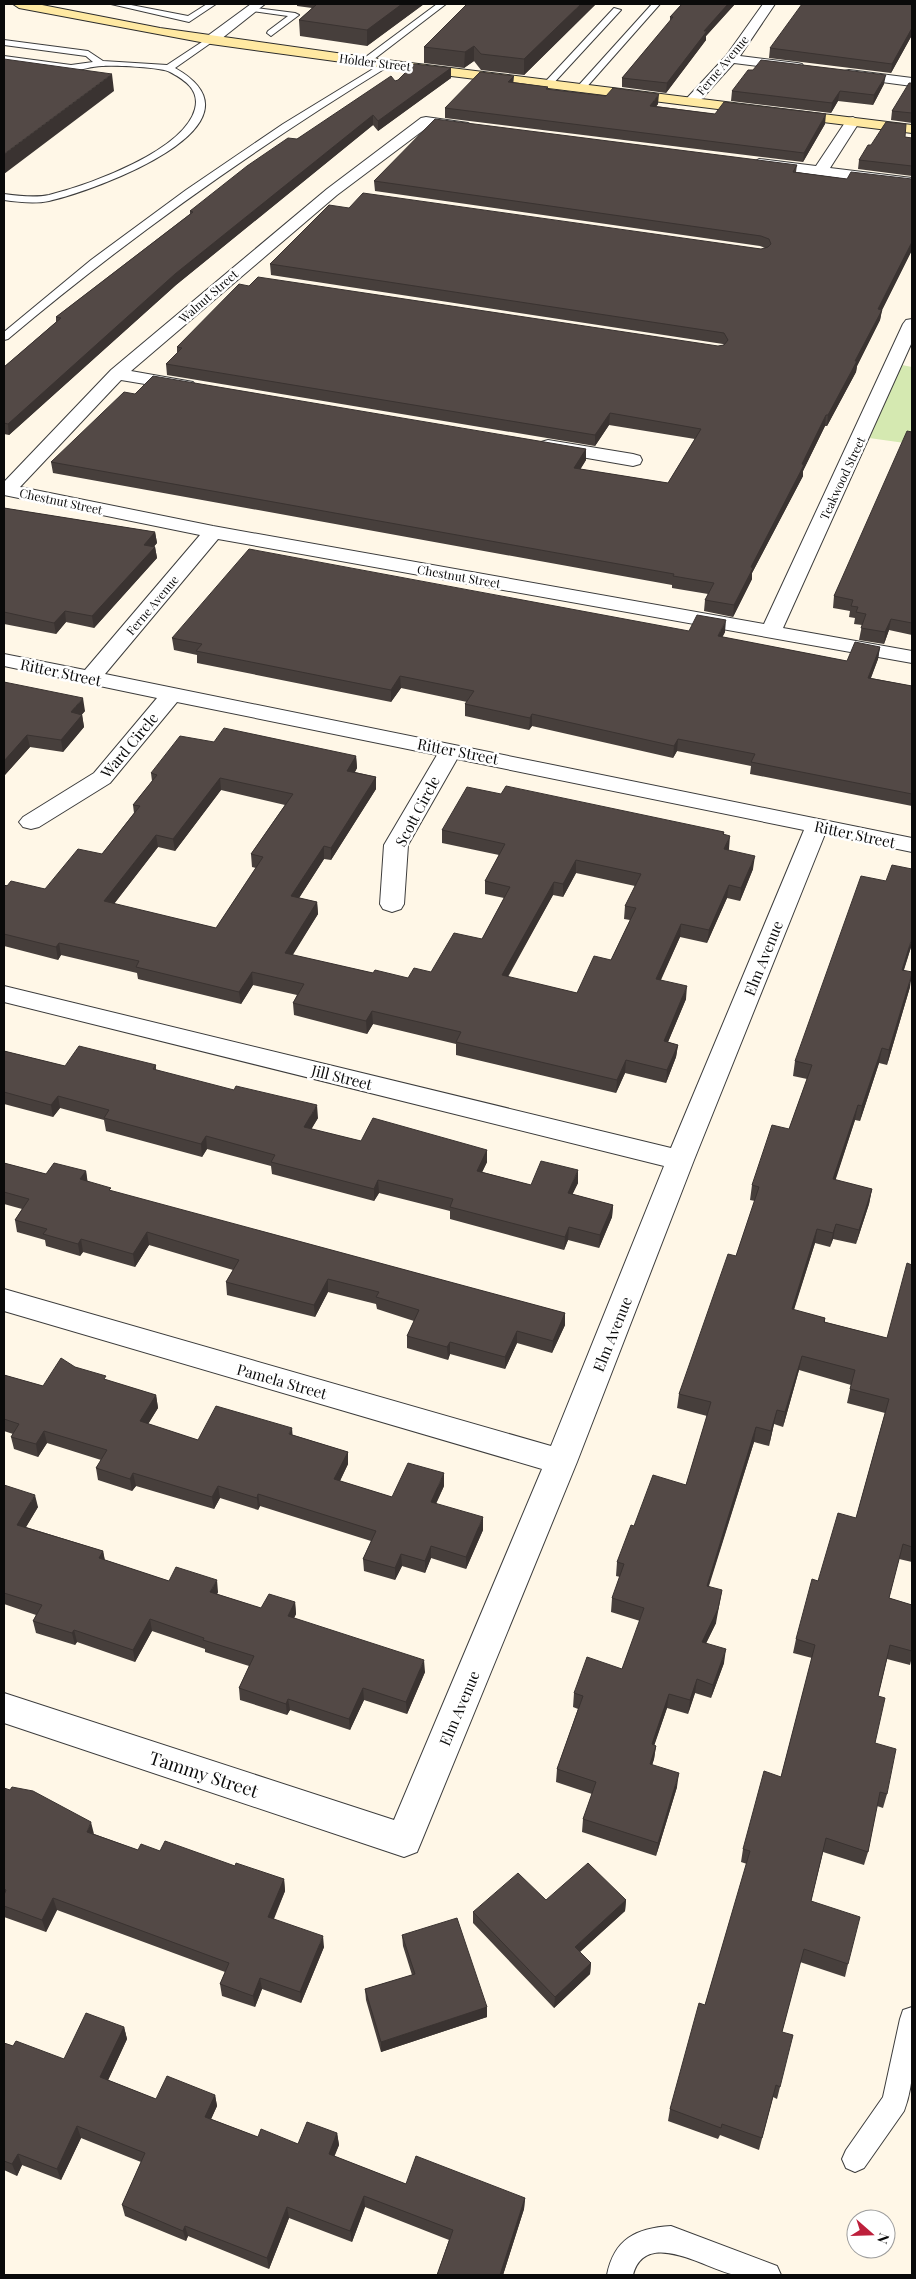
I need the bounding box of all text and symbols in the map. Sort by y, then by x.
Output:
street label: Ferne Avenue [692,32,752,98]
street label: Holder Street [338,50,412,74]
street label: Walnut Street [174,266,241,327]
street label: Teakwood Street [816,433,869,522]
street label: Chestnut Street [18,484,105,518]
street label: Chestnut Street [416,561,503,591]
street label: Ferne Avenue [122,572,182,638]
street label: Ritter Street [19,654,104,690]
street label: Ward Circle [95,708,162,783]
street label: Ritter Street [416,733,501,769]
street label: Scott Circle [390,772,444,850]
street label: Ritter Street [813,816,898,852]
street label: Elm Avenue [739,917,787,999]
street label: Jill Street [309,1060,375,1094]
street label: Elm Avenue [588,1293,636,1375]
street label: Pamela Street [235,1359,330,1404]
street label: Elm Avenue [434,1668,484,1748]
street label: Tammy Street [146,1745,262,1803]
north arrow [846,2209,896,2259]
text: N [873,2231,894,2247]

